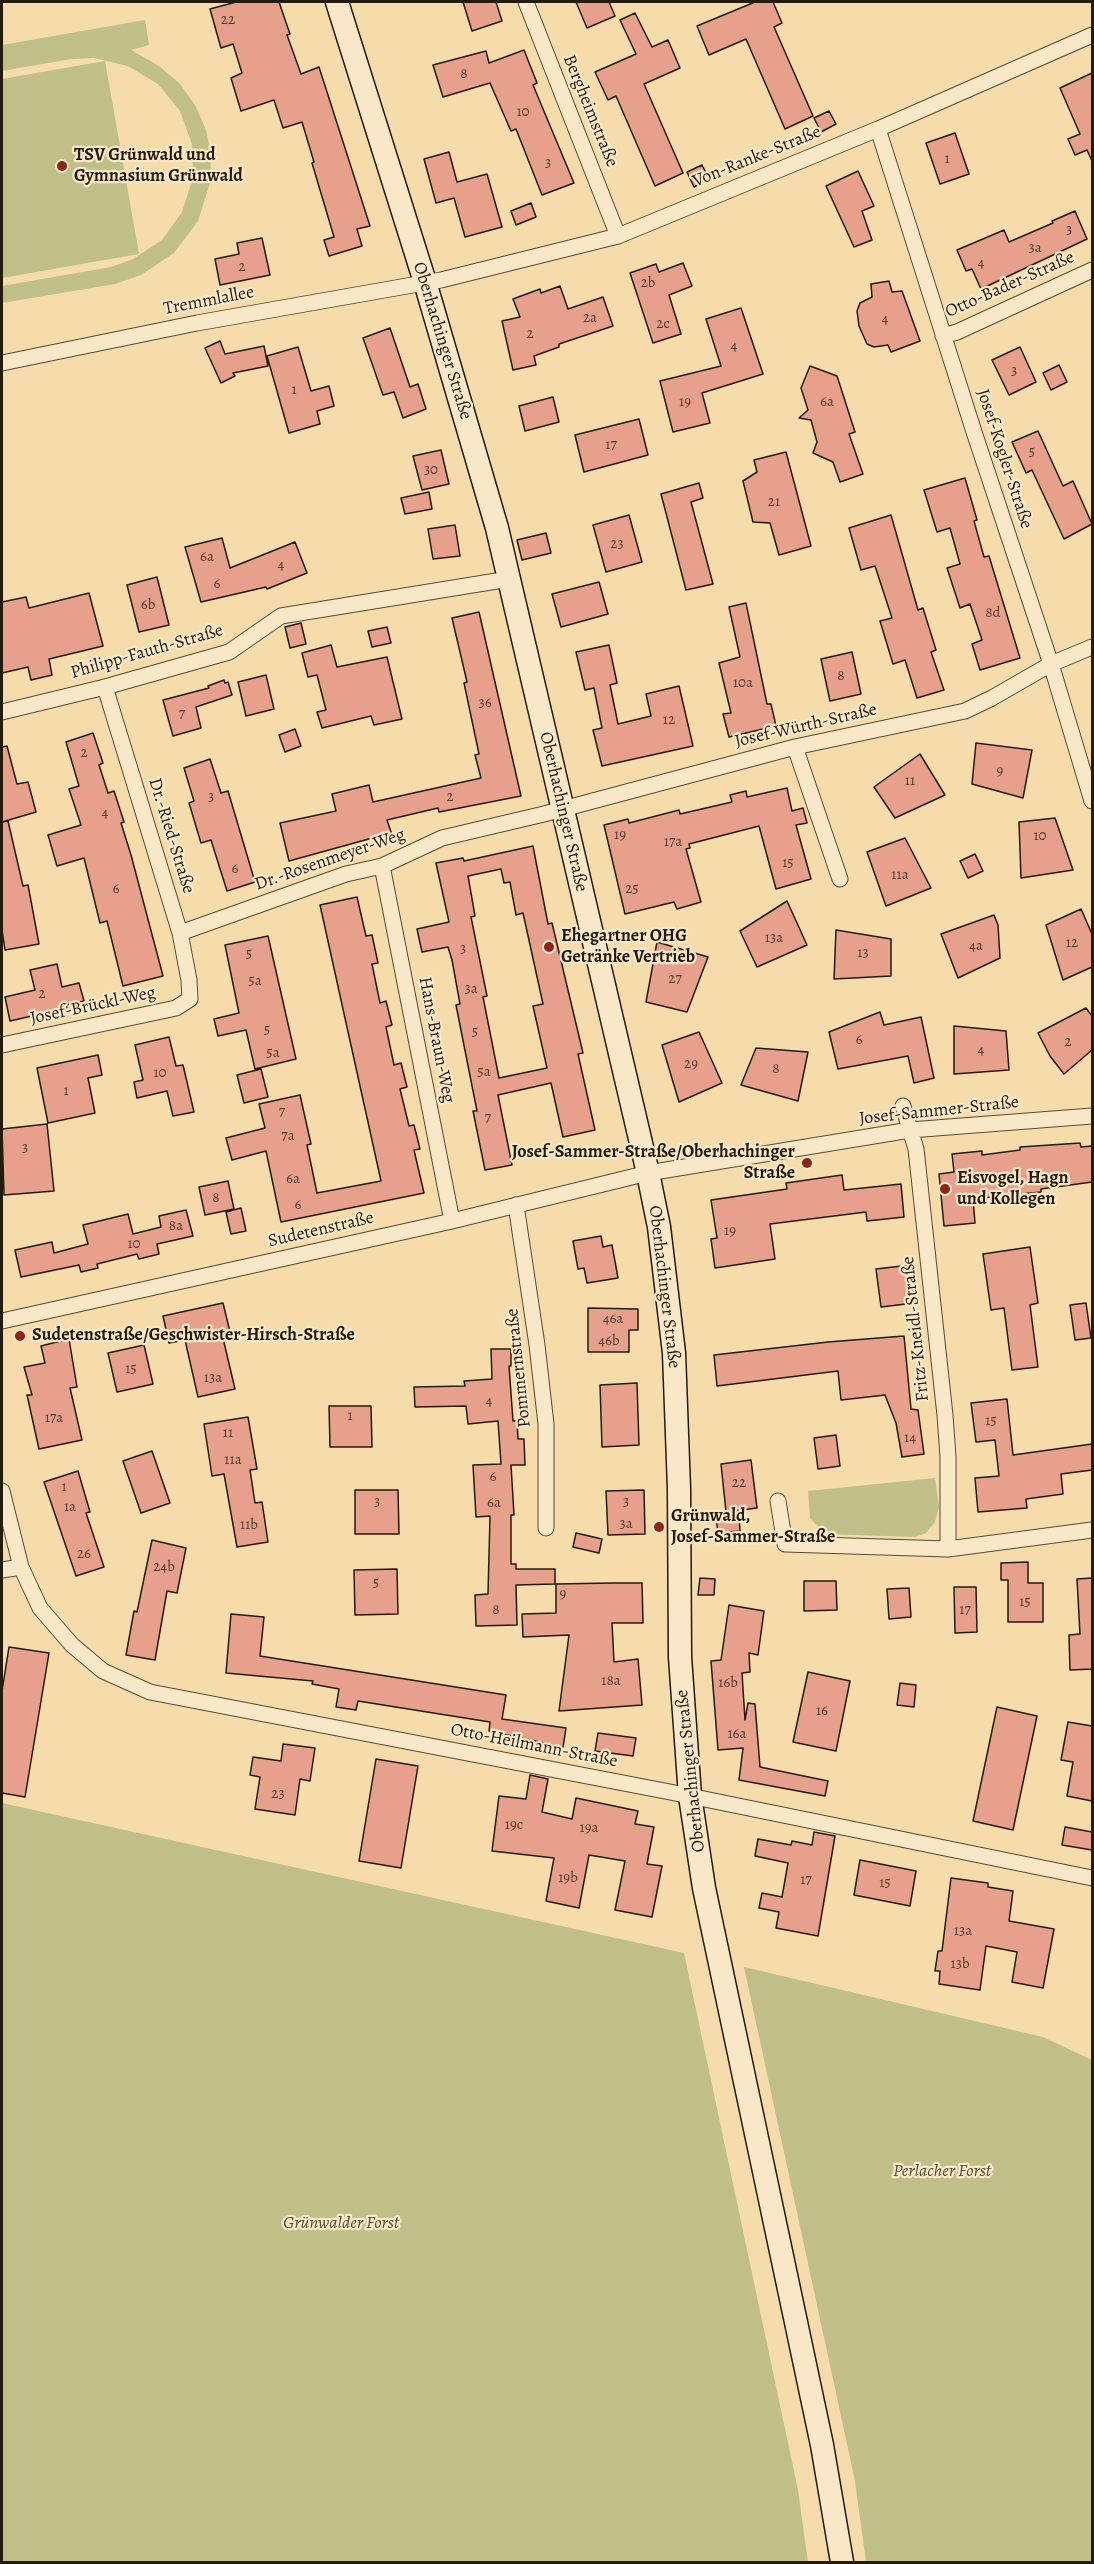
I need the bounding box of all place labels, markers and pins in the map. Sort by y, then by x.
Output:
place label: TSV Grünwald und Gymnasium Grünwald [74,145,243,188]
marker: TSV Grünwald und Gymnasium Grünwald [55,159,69,173]
place label: Ehegartner OHG Getränke Vertrieb [561,926,695,968]
marker: Ehegartner OHG Getränke Vertrieb [542,940,556,954]
place label: Josef-Sammer-Straße/Oberhachinger Straße [512,1142,795,1184]
marker: Josef-Sammer-Straße/Oberhachinger Straße [800,1156,814,1170]
place label: Eisvogel, Hagn und Kollegen [957,1168,1069,1210]
marker: Eisvogel, Hagn und Kollegen [938,1182,952,1196]
place label: Sudetenstraße/Geschwister-Hirsch-Straße [32,1325,355,1347]
marker: Sudetenstraße/Geschwister-Hirsch-Straße [13,1329,27,1343]
place label: Grünwald, Josef-Sammer-Straße [671,1506,835,1549]
marker: Grünwald, Josef-Sammer-Straße [652,1520,666,1534]

